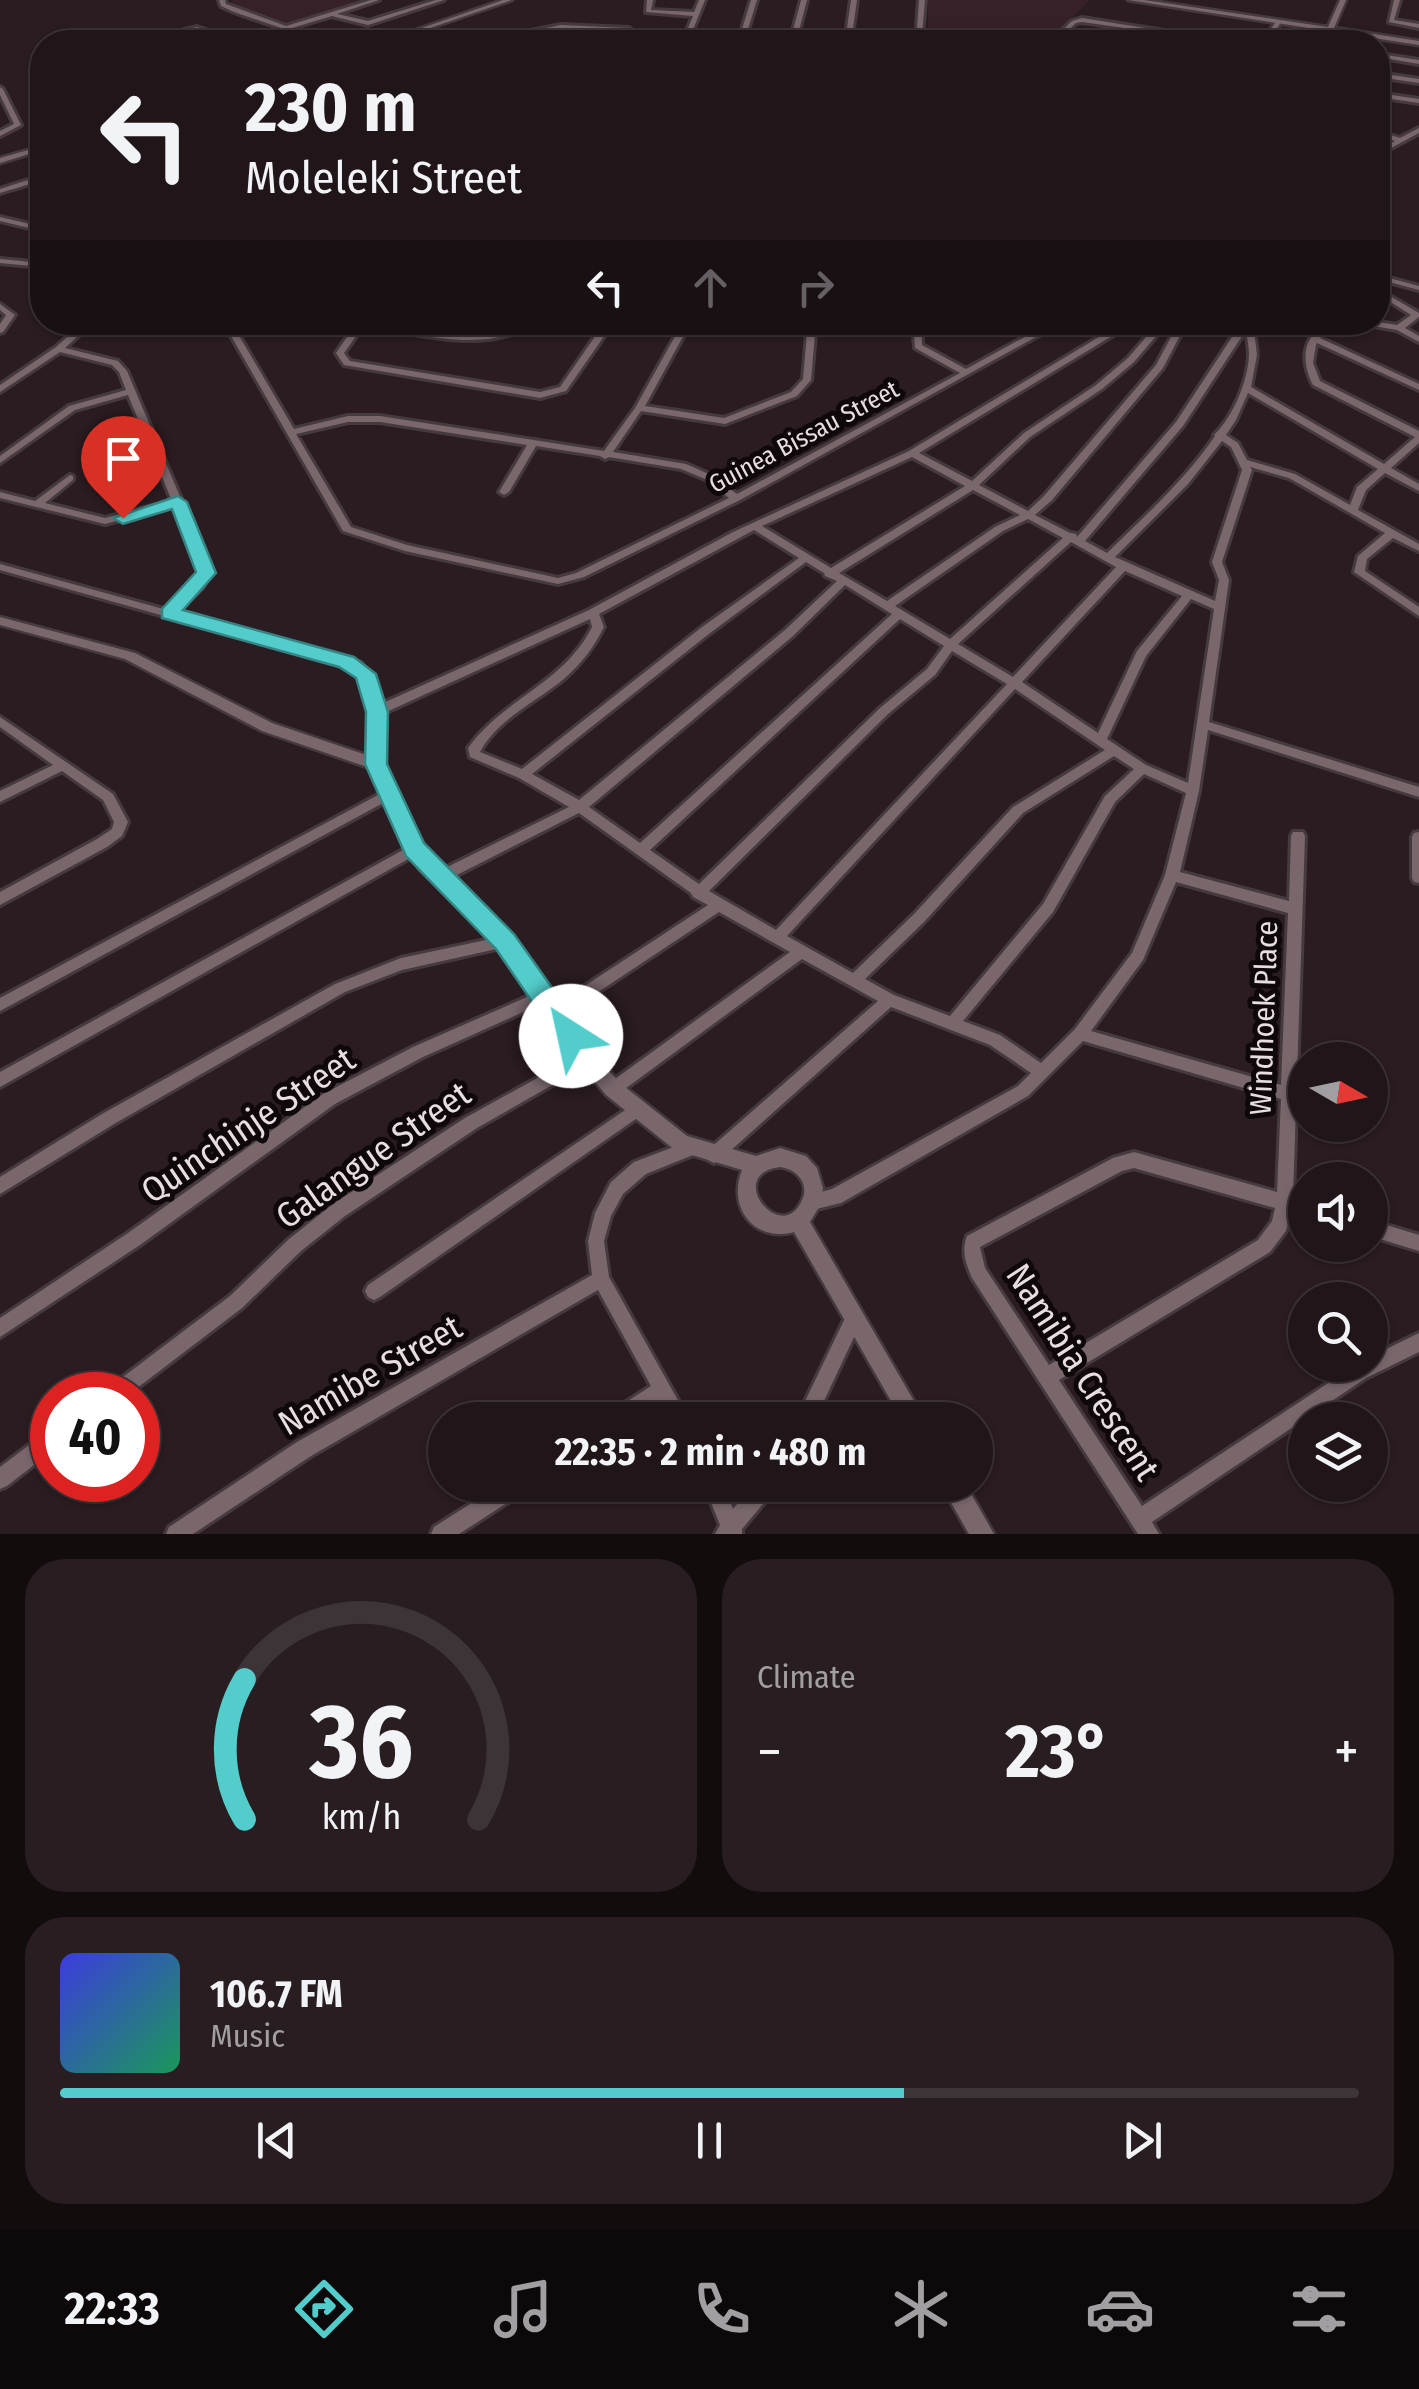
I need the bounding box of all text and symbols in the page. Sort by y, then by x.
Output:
text: 230 m [245,66,417,150]
icon: left [80,70,210,200]
text: Moleleki Street [245,151,522,205]
icon: left [578,260,633,315]
icon: ahead [683,260,738,315]
icon: right [788,260,843,315]
street label: Guinea Bissau Street [704,374,905,500]
pin [81,416,166,519]
icon: arrive [96,431,151,486]
street label: Windhoek Place [1243,920,1285,1116]
position arrow [519,984,623,1088]
street label: Quinchinje Street [133,1038,363,1212]
north arrow [1288,1042,1388,1142]
map controls [1288,1042,1388,1502]
street label: Galangue Street [268,1072,479,1237]
button: sound [1288,1162,1388,1262]
street label: Namibia Crescent [998,1256,1169,1488]
button: search [1288,1282,1388,1382]
street label: Namibe Street [271,1305,469,1444]
speed limit sign: 40 [30,1372,160,1502]
button: layers [1288,1402,1388,1502]
text: 22:35 · 2 min · 480 m [555,1429,866,1475]
text: Climate [757,1658,856,1696]
text: 36 [308,1680,413,1805]
text: 23° [1005,1707,1111,1797]
text: − [757,1719,782,1785]
text: + [1334,1719,1359,1785]
text: km/h [321,1796,401,1838]
text: 106.7 FM [210,1971,343,2017]
text: Music [210,2017,285,2055]
icon: previous [249,2113,304,2168]
icon: pause [682,2113,737,2168]
icon: next [1115,2113,1170,2168]
icon: directions [289,2274,359,2344]
icon: music [488,2274,558,2344]
icon: phone [687,2274,757,2344]
icon: climate [886,2274,956,2344]
icon: car [1085,2274,1155,2344]
icon: filters [1284,2274,1354,2344]
text: 22:33 [65,2282,160,2336]

